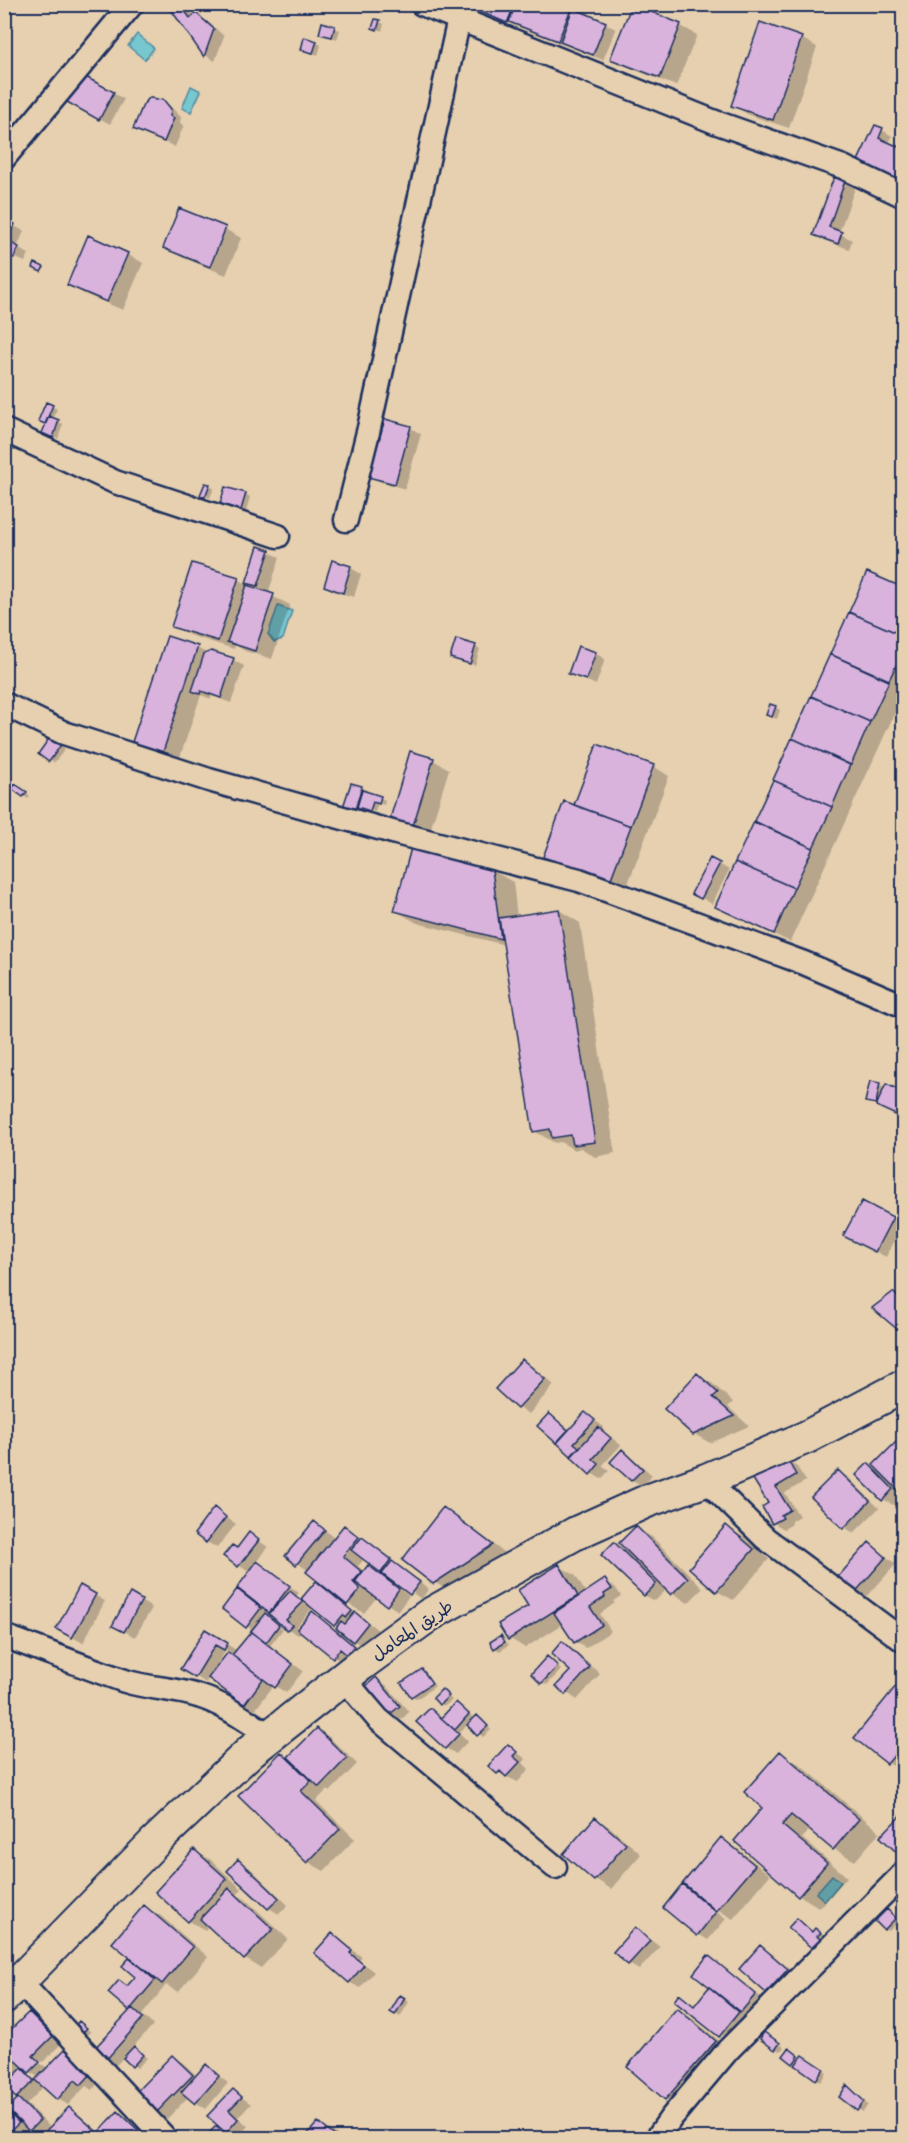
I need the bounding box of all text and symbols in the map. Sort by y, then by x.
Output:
street label: طريق المعامل [369,1597,458,1667]

